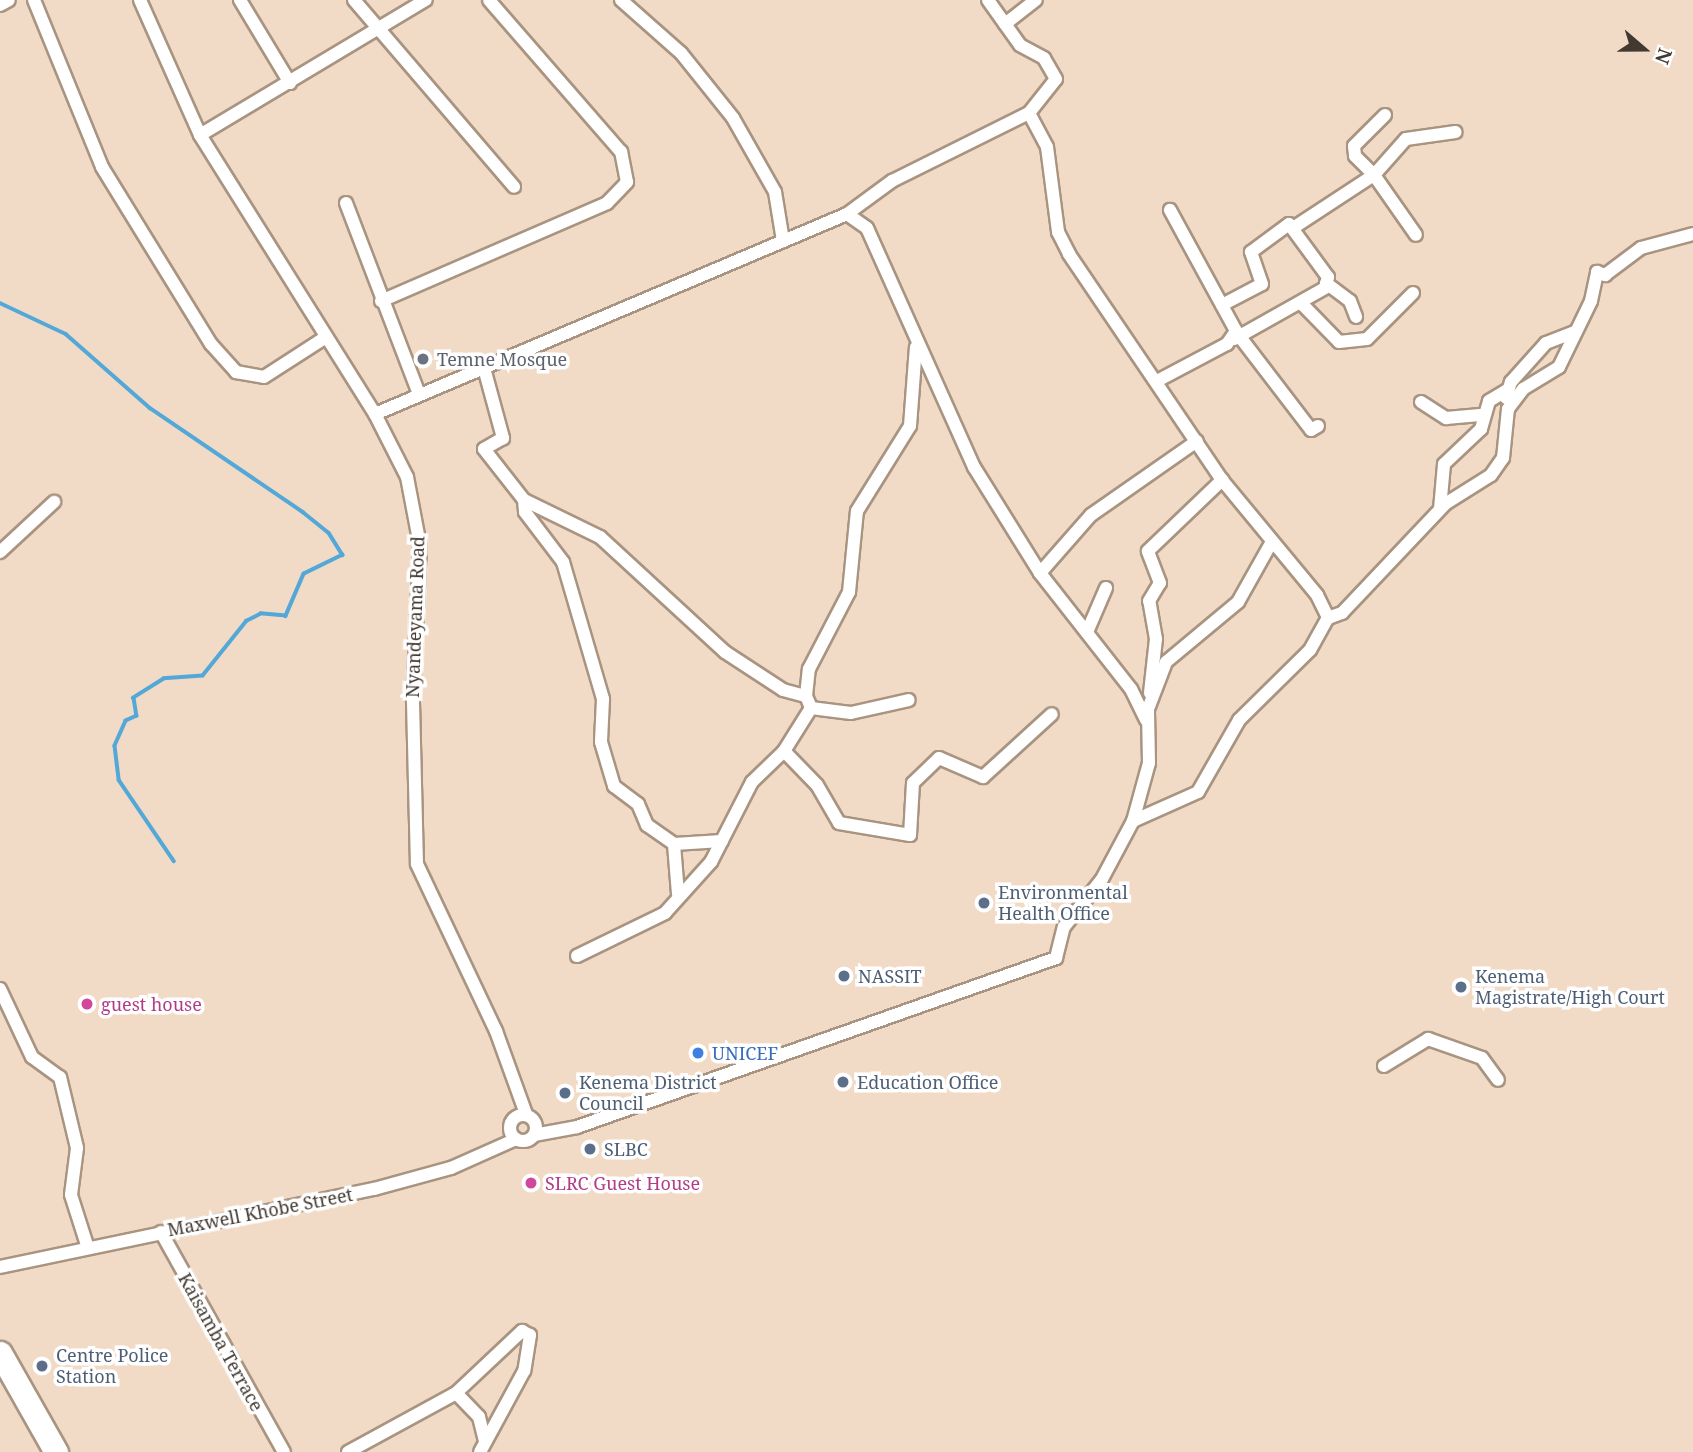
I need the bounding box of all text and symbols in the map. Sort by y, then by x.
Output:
north arrow [1609,14,1679,84]
text: N [1649,45,1679,68]
place label: Temne Mosque [437,348,567,370]
marker: Temne Mosque [415,351,431,367]
street label: Nyandeyama Road [401,536,429,698]
place label: Environmental Health Office [998,882,1128,924]
marker: Environmental Health Office [976,895,992,911]
place label: NASSIT [858,965,922,987]
place label: Kenema Magistrate/High Court [1475,966,1665,1009]
marker: NASSIT [836,968,852,984]
marker: Kenema Magistrate/High Court [1453,979,1469,995]
place label: guest house [101,993,202,1015]
marker: guest house [79,996,95,1012]
place label: UNICEF [712,1042,778,1064]
marker: UNICEF [690,1045,706,1061]
place label: Education Office [857,1071,998,1093]
place label: Kenema District Council [579,1072,717,1114]
marker: Education Office [835,1074,851,1090]
marker: Kenema District Council [557,1085,573,1101]
place label: SLBC [604,1138,648,1160]
marker: SLBC [582,1141,598,1157]
place label: SLRC Guest House [545,1172,700,1194]
marker: SLRC Guest House [523,1175,539,1191]
street label: Maxwell Khobe Street [165,1183,355,1241]
street label: Kaisamba Terrace [174,1269,268,1415]
place label: Centre Police Station [56,1345,168,1388]
marker: Centre Police Station [34,1358,50,1374]

